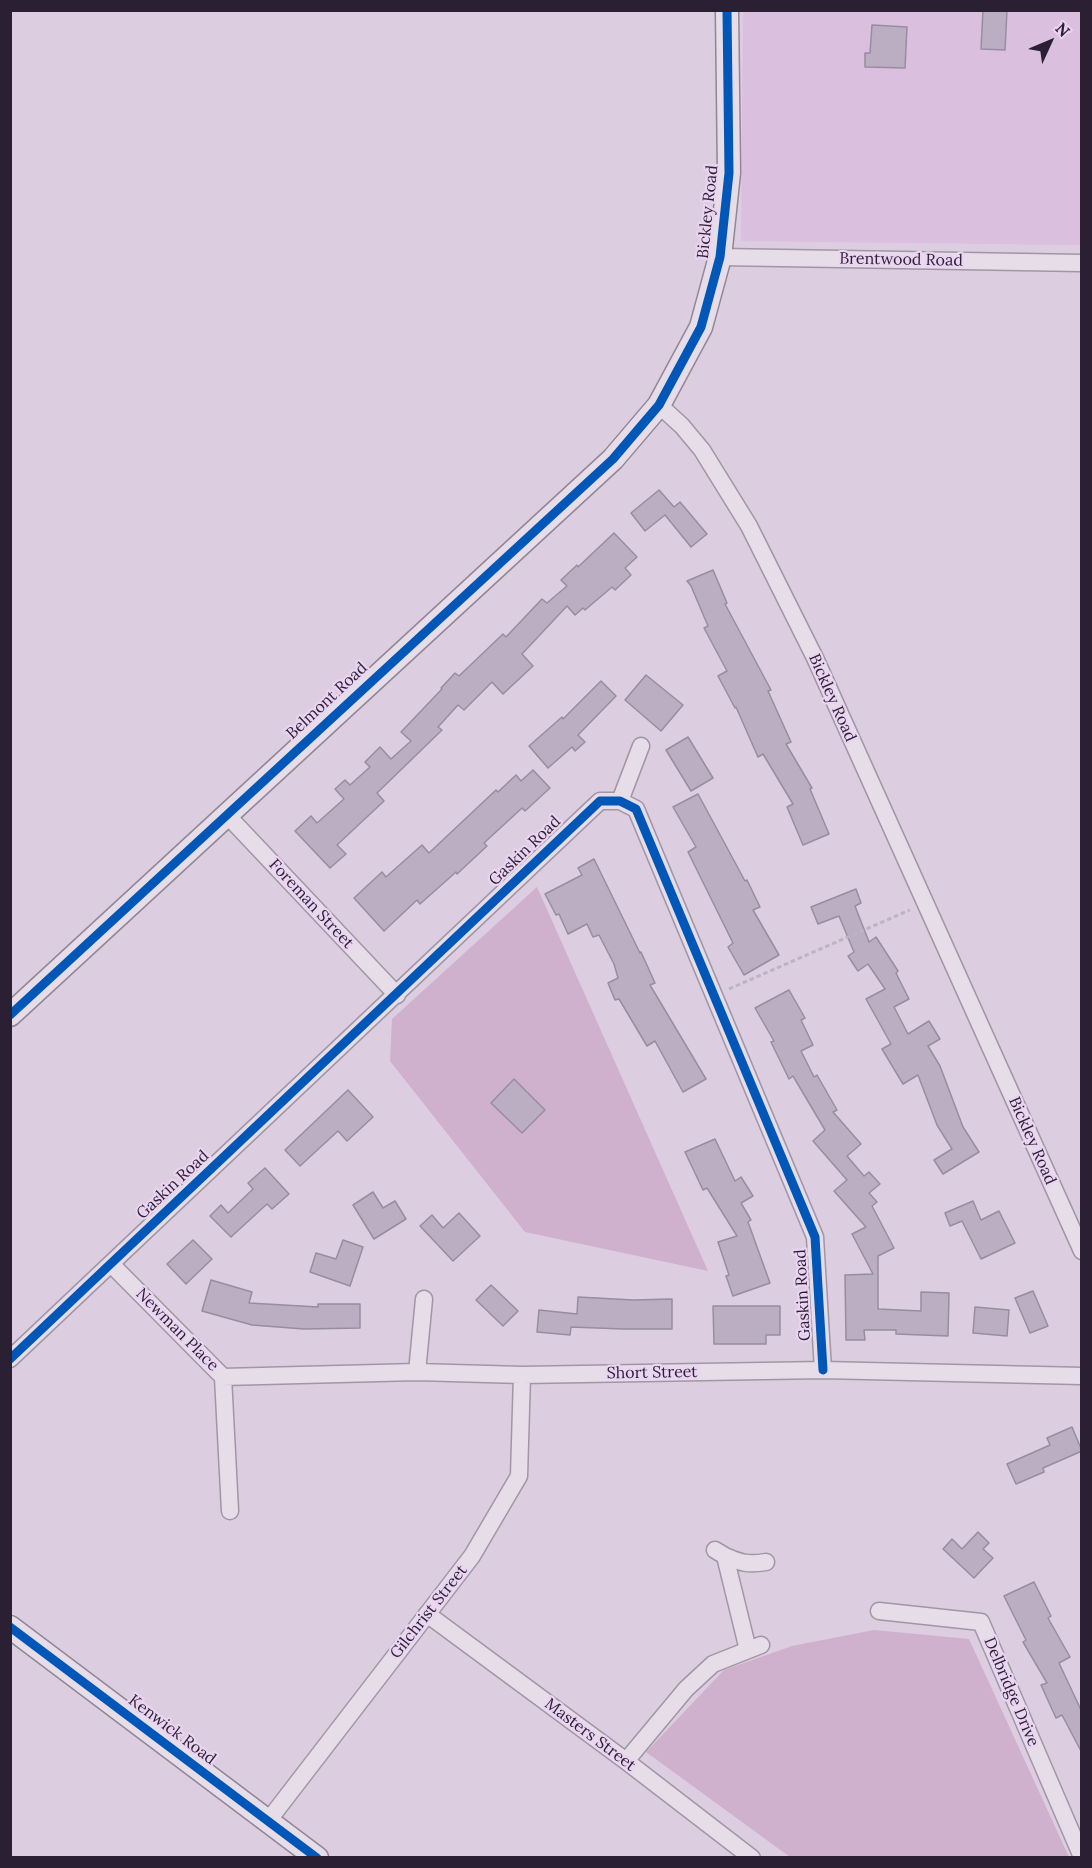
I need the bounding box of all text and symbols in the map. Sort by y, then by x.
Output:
north arrow [1020,12,1080,72]
text: N [1051,18,1074,41]
street label: Bickley Road [694,164,722,260]
street label: Brentwood Road [839,249,963,271]
street label: Bickley Road [804,651,860,745]
street label: Belmont Road [283,659,371,743]
street label: Gaskin Road [485,812,565,890]
street label: Foreman Street [265,855,357,953]
street label: Bickley Road [1004,1094,1060,1188]
street label: Gaskin Road [133,1147,213,1223]
street label: Gaskin Road [791,1249,815,1341]
street label: Newman Place [132,1285,222,1375]
street label: Short Street [606,1363,698,1383]
street label: Gilchrist Street [386,1561,472,1663]
street label: Delbridge Drive [979,1634,1043,1750]
street label: Kenwick Road [124,1691,220,1769]
street label: Masters Street [541,1694,639,1776]

